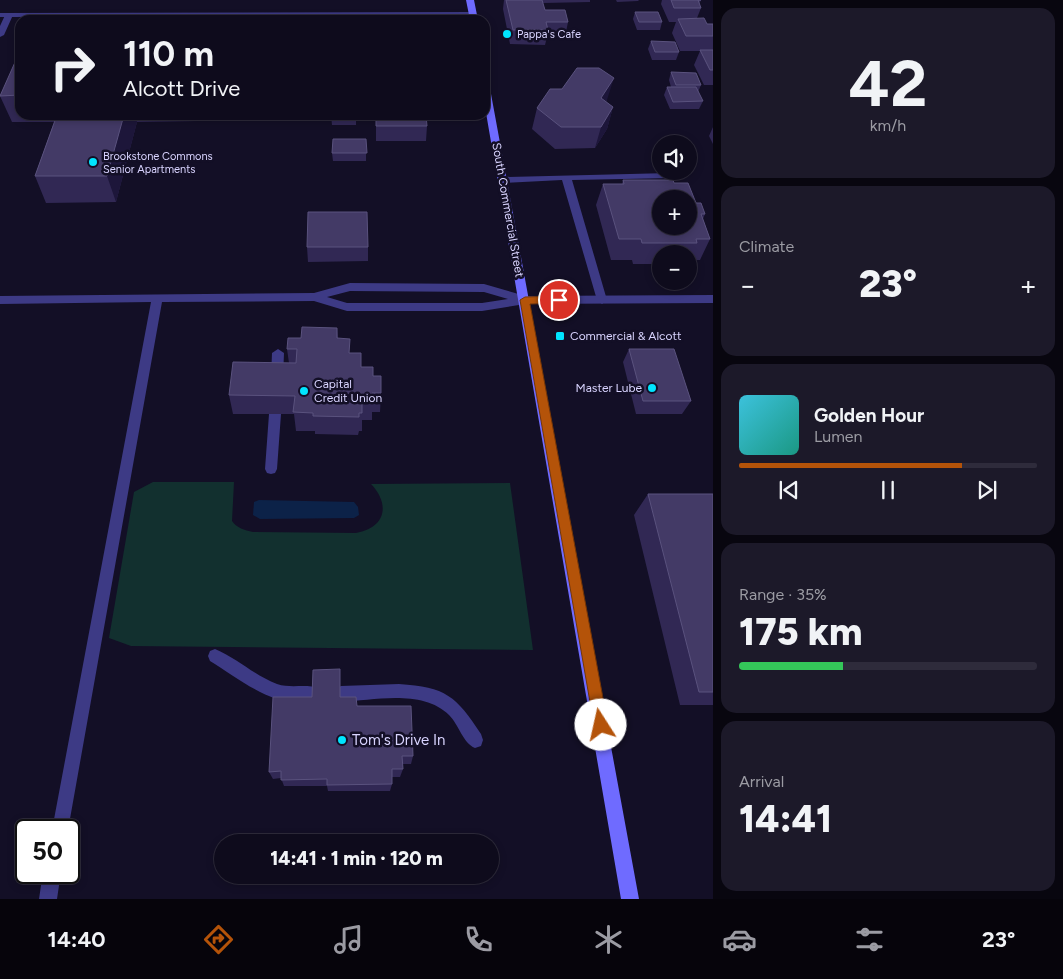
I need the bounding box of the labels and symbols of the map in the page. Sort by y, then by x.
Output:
marker: Pappa's Cafe [501,28,513,40]
place label: Pappa's Cafe [517,28,581,41]
street label: South Commercial Street [489,142,527,279]
place label: Brookstone Commons Senior Apartments [103,150,213,176]
marker: Brookstone Commons Senior Apartments [87,156,99,168]
pin [538,279,580,321]
place label: Commercial & Alcott [570,329,682,343]
marker: Commercial & Alcott [554,330,566,342]
place label: Capital Credit Union [314,377,383,405]
place label: Master Lube [576,381,642,395]
marker: Master Lube [646,382,658,394]
marker: Capital Credit Union [298,385,310,397]
position arrow [574,698,626,750]
place label: Tom's Drive In [352,731,445,749]
marker: Tom's Drive In [336,734,348,746]
speed limit sign: 50 [15,819,80,884]

